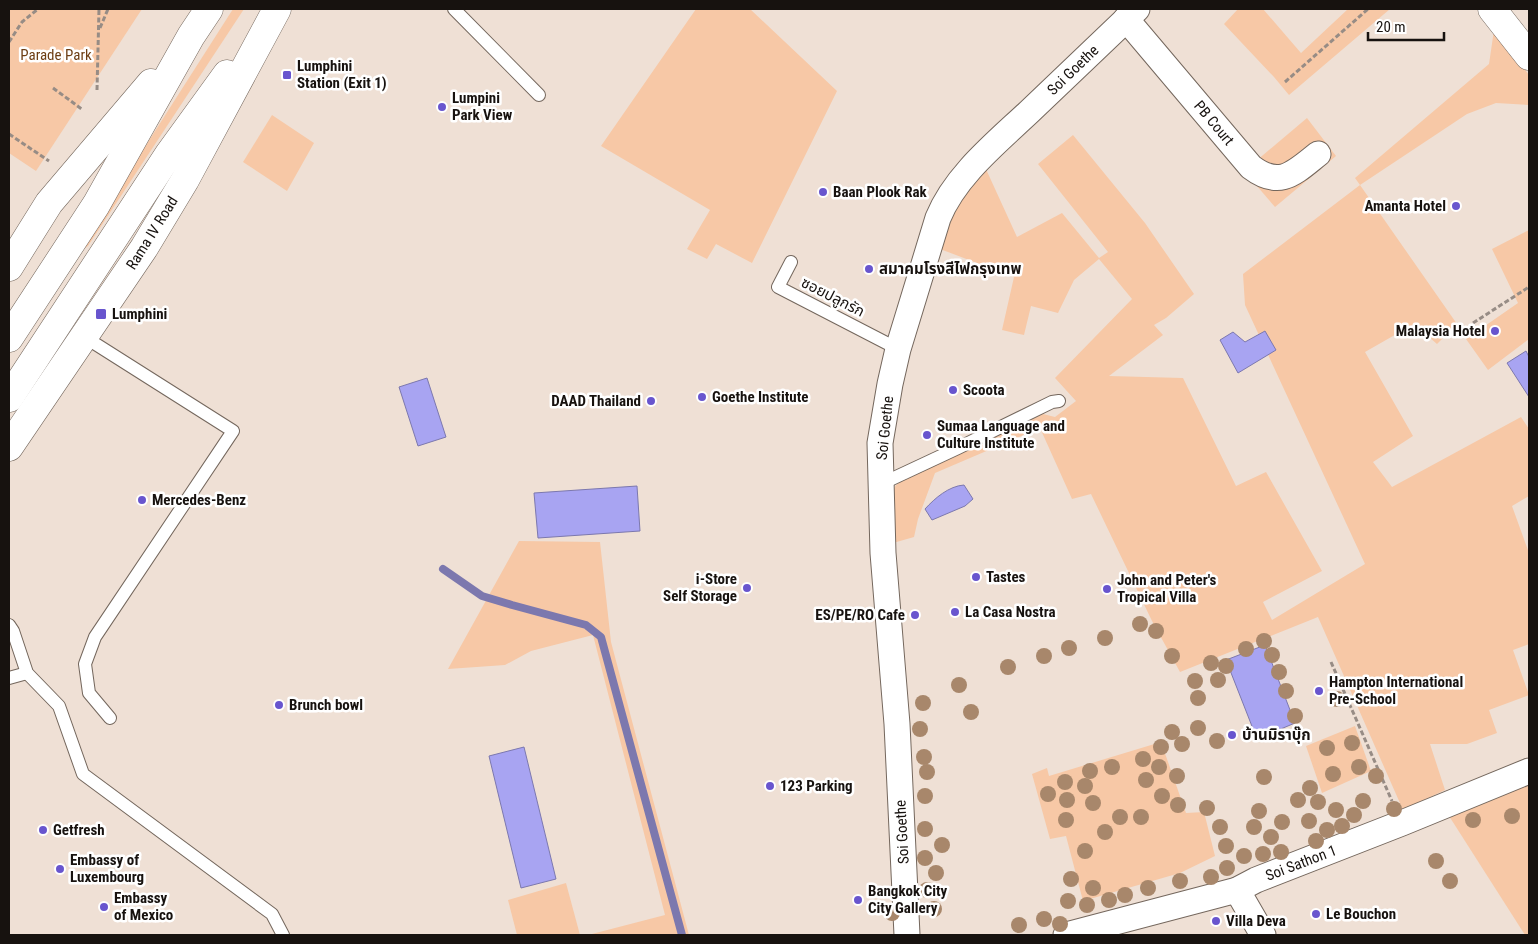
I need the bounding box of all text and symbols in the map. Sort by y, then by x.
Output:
scale bar [1368,10,1444,42]
text: 20 m [1376,18,1406,36]
street label: Soi Goethe [1044,41,1102,99]
park label: Parade Park [20,46,92,64]
place label: Lumphini Station (Exit 1) [297,57,387,92]
marker: Lumphini Station (Exit 1) [281,69,293,81]
place label: Lumpini Park View [452,89,513,124]
street label: PB Court [1190,97,1238,149]
marker: Lumpini Park View [436,101,448,113]
place label: Baan Plook Rak [833,183,928,201]
marker: Baan Plook Rak [817,186,829,198]
street label: Rama IV Road [122,193,182,273]
place label: Amanta Hotel [1364,197,1446,215]
marker: Amanta Hotel [1450,200,1462,212]
place label: สมาคมโรงสีไฟกรุงเทพ [879,260,1021,278]
marker: สมาคมโรงสีไฟกรุงเทพ [863,263,875,275]
street label: ซอยปลูกรัก [798,273,868,321]
place label: Lumphini [112,305,167,323]
marker: Lumphini [94,307,108,321]
place label: Malaysia Hotel [1396,322,1485,340]
marker: Malaysia Hotel [1489,325,1501,337]
place label: Scoota [963,381,1005,399]
marker: Scoota [947,384,959,396]
place label: Goethe Institute [712,388,808,406]
marker: Goethe Institute [696,391,708,403]
place label: DAAD Thailand [551,392,641,410]
marker: DAAD Thailand [645,395,657,407]
street label: Soi Goethe [873,395,897,461]
place label: Sumaa Language and Culture Institute [937,417,1065,452]
marker: Sumaa Language and Culture Institute [921,429,933,441]
place label: Mercedes-Benz [152,491,246,509]
marker: Mercedes-Benz [136,494,148,506]
place label: Tastes [986,568,1026,586]
place label: i-Store Self Storage [663,570,737,605]
marker: Tastes [970,571,982,583]
place label: John and Peter's Tropical Villa [1117,571,1217,606]
marker: i-Store Self Storage [741,582,753,594]
marker: John and Peter's Tropical Villa [1101,583,1113,595]
place label: La Casa Nostra [965,603,1056,621]
place label: ES/PE/RO Cafe [815,606,905,624]
marker: La Casa Nostra [949,606,961,618]
marker: ES/PE/RO Cafe [909,609,921,621]
place label: Hampton International Pre-School [1329,673,1463,708]
marker: Hampton International Pre-School [1313,685,1325,697]
place label: Brunch bowl [289,696,363,714]
marker: Brunch bowl [273,699,285,711]
place label: บ้านมิราบุ๊ก [1242,726,1311,744]
marker: บ้านมิราบุ๊ก [1226,729,1238,741]
place label: 123 Parking [780,777,853,795]
marker: 123 Parking [764,780,776,792]
street label: Soi Goethe [891,799,913,865]
place label: Getfresh [53,821,105,839]
marker: Getfresh [37,824,49,836]
street label: Soi Sathon 1 [1263,841,1339,885]
place label: Embassy of Luxembourg [70,851,144,886]
marker: Embassy of Luxembourg [54,863,66,875]
place label: Bangkok City City Gallery [868,882,948,917]
place label: Embassy of Mexico [114,889,173,924]
marker: Bangkok City City Gallery [852,894,864,906]
marker: Embassy of Mexico [98,901,110,913]
place label: Le Bouchon [1326,905,1396,923]
marker: Le Bouchon [1310,908,1322,920]
place label: Villa Deva [1226,912,1286,930]
marker: Villa Deva [1210,915,1222,927]

